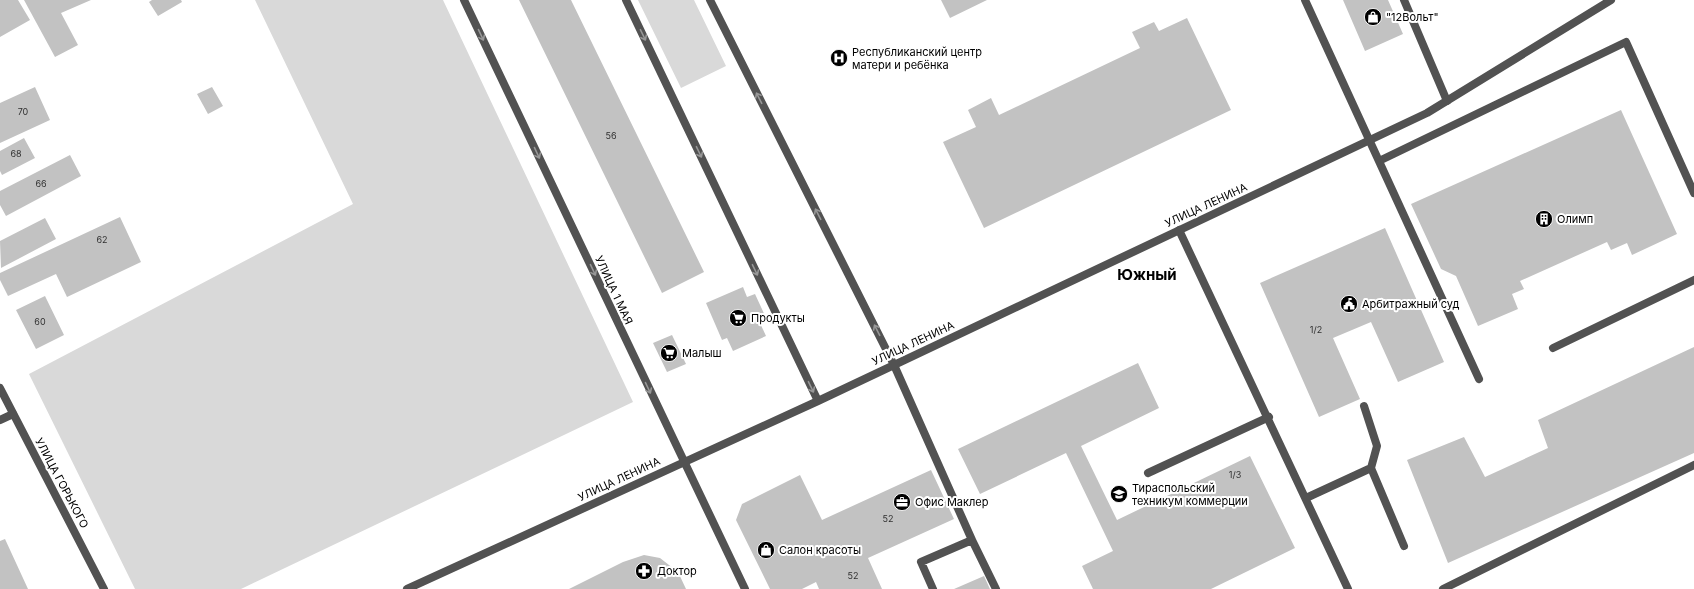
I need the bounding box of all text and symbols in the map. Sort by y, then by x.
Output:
shop icon: "12Вольт" [1363,7,1383,27]
place label: "12Вольт" [1386,10,1439,24]
one-way arrow [478,29,485,41]
one-way arrow [640,29,647,41]
place label: Республиканский центр матери и ребёнка [852,45,982,72]
hospital icon: Республиканский центр матери и ребёнка [829,48,849,68]
one-way arrow [755,92,762,104]
house number: 70 [18,106,29,117]
house number: 56 [605,130,617,141]
one-way arrow [534,146,541,158]
one-way arrow [696,146,703,158]
house number: 68 [10,148,22,159]
house number: 66 [35,178,47,189]
street label: УЛИЦА ЛЕНИНА [1163,180,1250,230]
one-way arrow [814,208,821,220]
building icon: Олимп [1534,209,1554,229]
place label: Олимп [1557,212,1593,226]
house number: 62 [96,234,108,245]
street label: УЛИЦА 1 МАЯ [592,253,636,327]
one-way arrow [752,263,759,275]
one-way arrow [590,264,597,276]
district label: Южный [1117,265,1177,284]
public building icon: Арбитражный суд [1339,294,1359,314]
place label: Арбитражный суд [1362,297,1460,311]
supermarket icon: Продукты [728,308,748,328]
place label: Продукты [751,311,805,325]
house number: 60 [34,316,46,327]
street label: УЛИЦА ЛЕНИНА [870,318,957,368]
one-way arrow [872,324,880,336]
house number: 1/2 [1310,324,1322,335]
supermarket icon: Малыш [659,343,679,363]
place label: Малыш [682,346,722,360]
one-way arrow [645,381,652,393]
one-way arrow [808,381,815,393]
street label: УЛИЦА ГОРЬКОГО [32,435,92,531]
street label: УЛИЦА ЛЕНИНА [576,454,663,504]
house number: 1/3 [1229,469,1242,480]
place label: Тираспольский техникум коммерции [1132,481,1248,508]
school or university icon: Тираспольский техникум коммерции [1109,484,1129,504]
office icon: Офис Маклер [892,492,912,512]
place label: Офис Маклер [915,495,989,509]
house number: 52 [883,513,893,524]
shop icon: Салон красоты [756,540,776,560]
place label: Салон красоты [779,543,861,557]
pharmacy icon: Доктор [634,561,654,581]
place label: Доктор [657,564,697,578]
house number: 52 [848,570,858,581]

